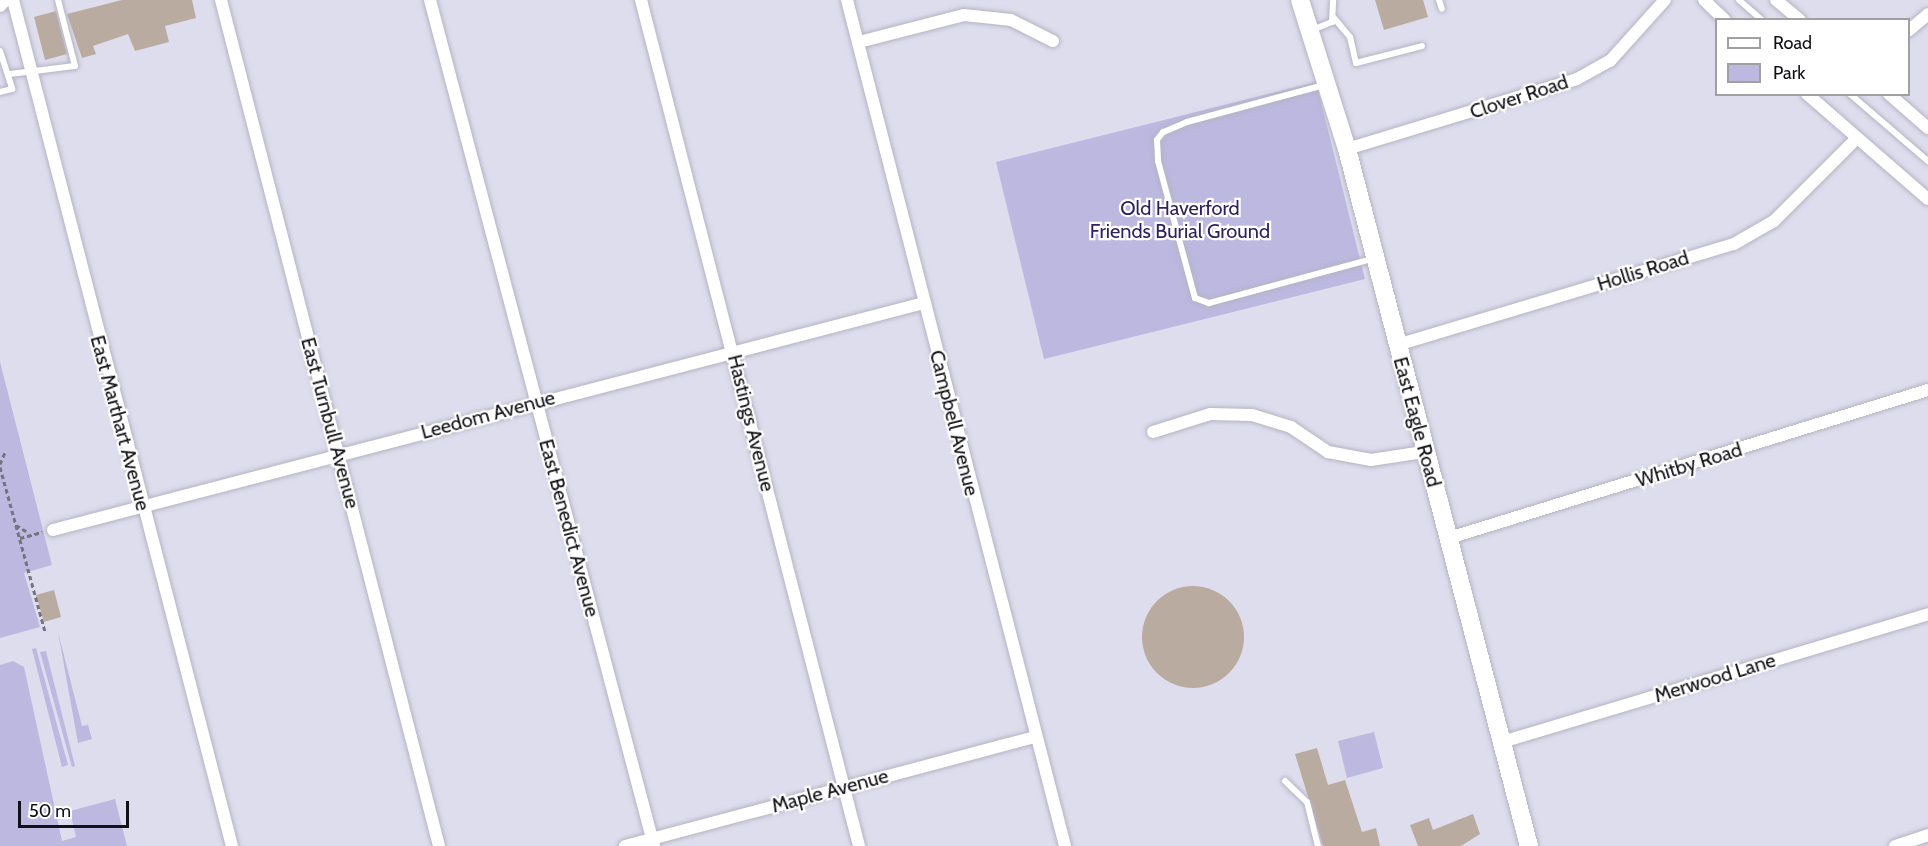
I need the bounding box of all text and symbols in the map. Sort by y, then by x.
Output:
legend [1715,18,1910,96]
text: Road [1773,32,1812,54]
text: Park [1773,62,1805,84]
street label: Clover Road [1467,70,1571,124]
park label: Old Haverford Friends Burial Ground [1090,197,1270,244]
street label: Hollis Road [1594,246,1692,296]
street label: East Marthart Avenue [85,333,155,513]
street label: East Turnbull Avenue [296,335,364,511]
street label: Campbell Avenue [924,348,984,498]
street label: Hastings Avenue [722,352,780,494]
street label: East Eagle Road [1388,354,1446,490]
street label: Leedom Avenue [418,386,558,444]
street label: East Benedict Avenue [534,437,604,619]
street label: Whitby Road [1633,438,1745,492]
street label: Merwood Lane [1651,648,1779,708]
street label: Maple Avenue [769,764,891,818]
scale bar [21,789,132,827]
text: 50 m [29,800,71,822]

